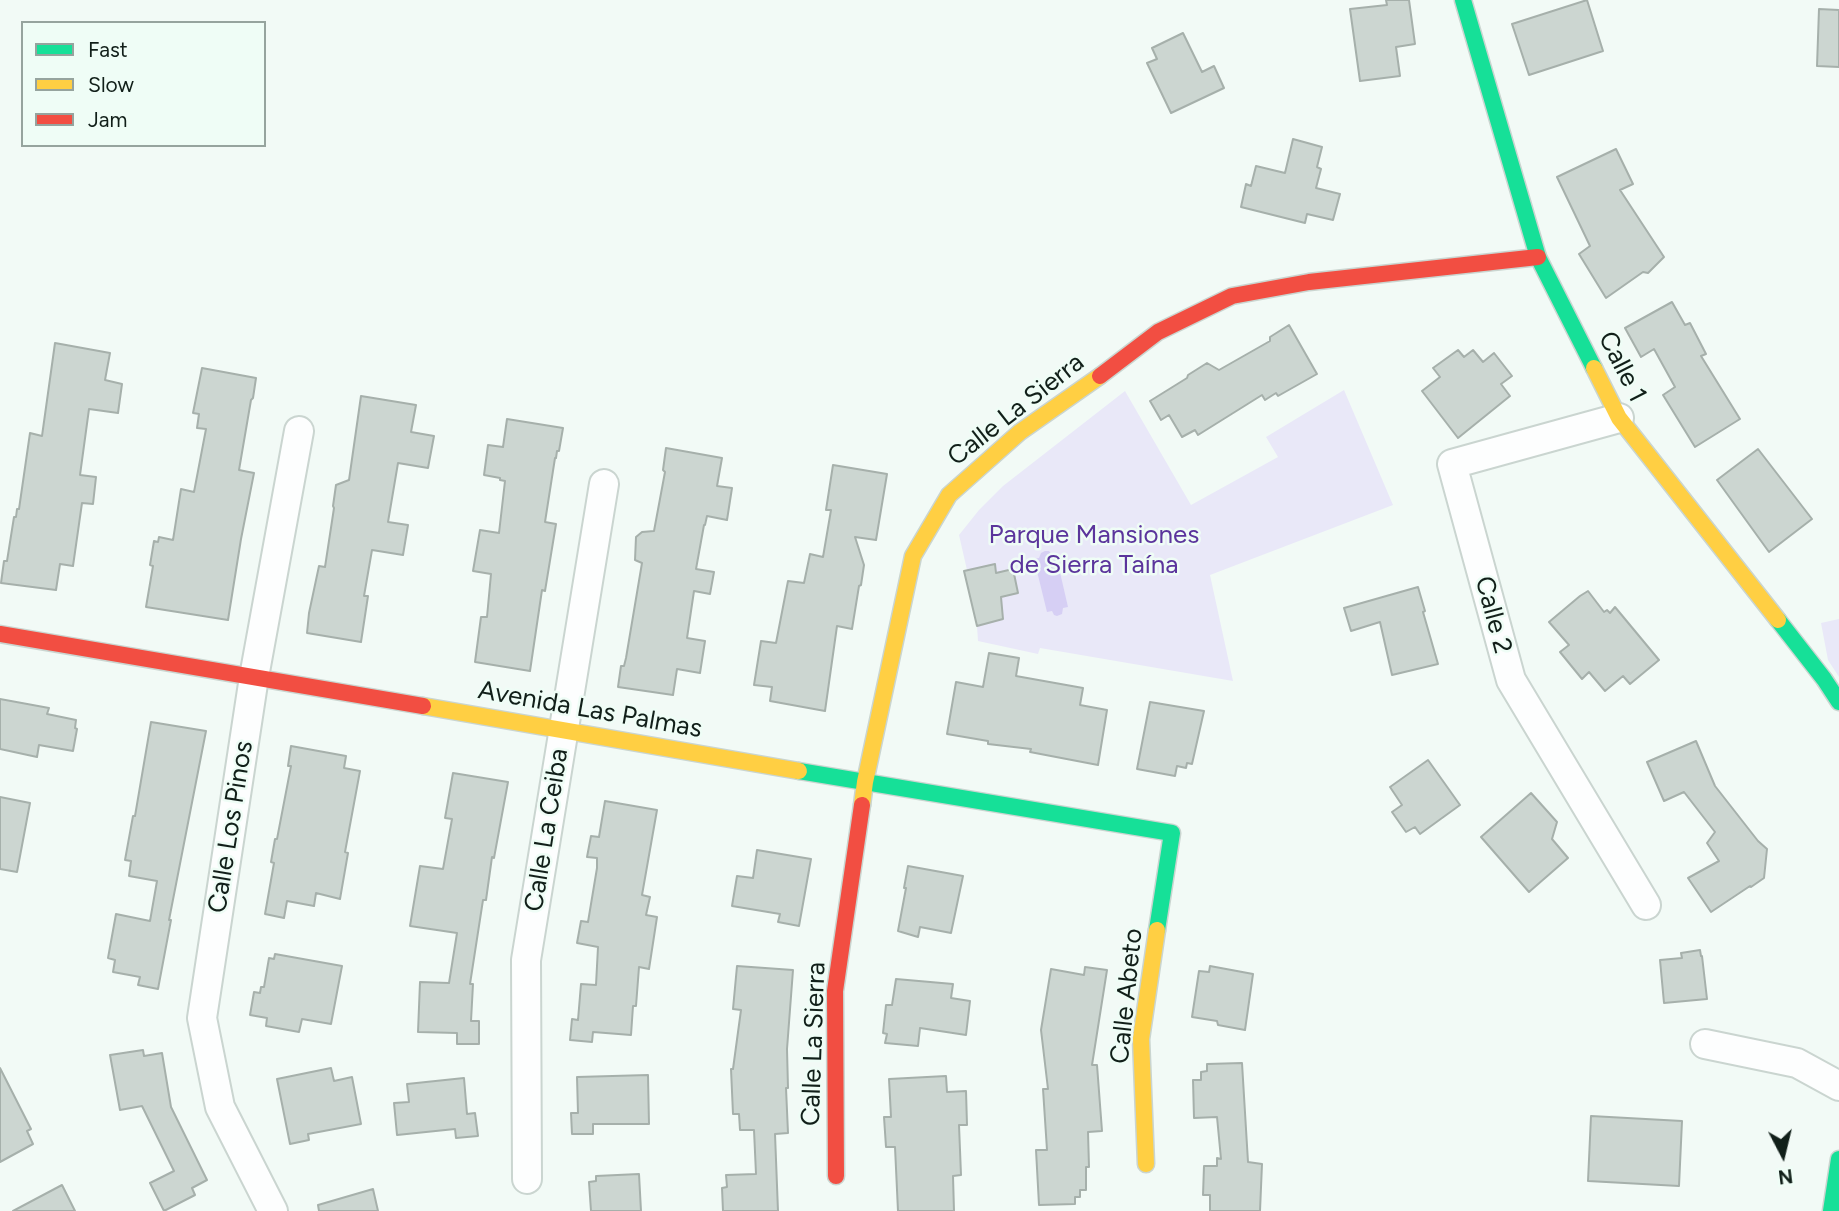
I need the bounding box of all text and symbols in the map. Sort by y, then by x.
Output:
legend [21,21,266,147]
text: Fast [88,37,128,62]
text: Slow [88,72,134,97]
text: Jam [88,107,127,132]
street label: Calle 1 [1591,327,1653,407]
street label: Calle La Sierra [942,347,1090,473]
park label: Parque Mansiones de Sierra Taína [989,519,1199,580]
street label: Calle 2 [1468,573,1518,657]
street label: Avenida Las Palmas [476,675,704,745]
street label: Calle Los Pinos [202,739,260,915]
street label: Calle La Ceiba [519,746,575,914]
street label: Calle Abeto [1104,927,1150,1065]
street label: Calle La Sierra [796,961,832,1127]
north arrow [1748,1120,1818,1190]
text: N [1777,1164,1794,1189]

